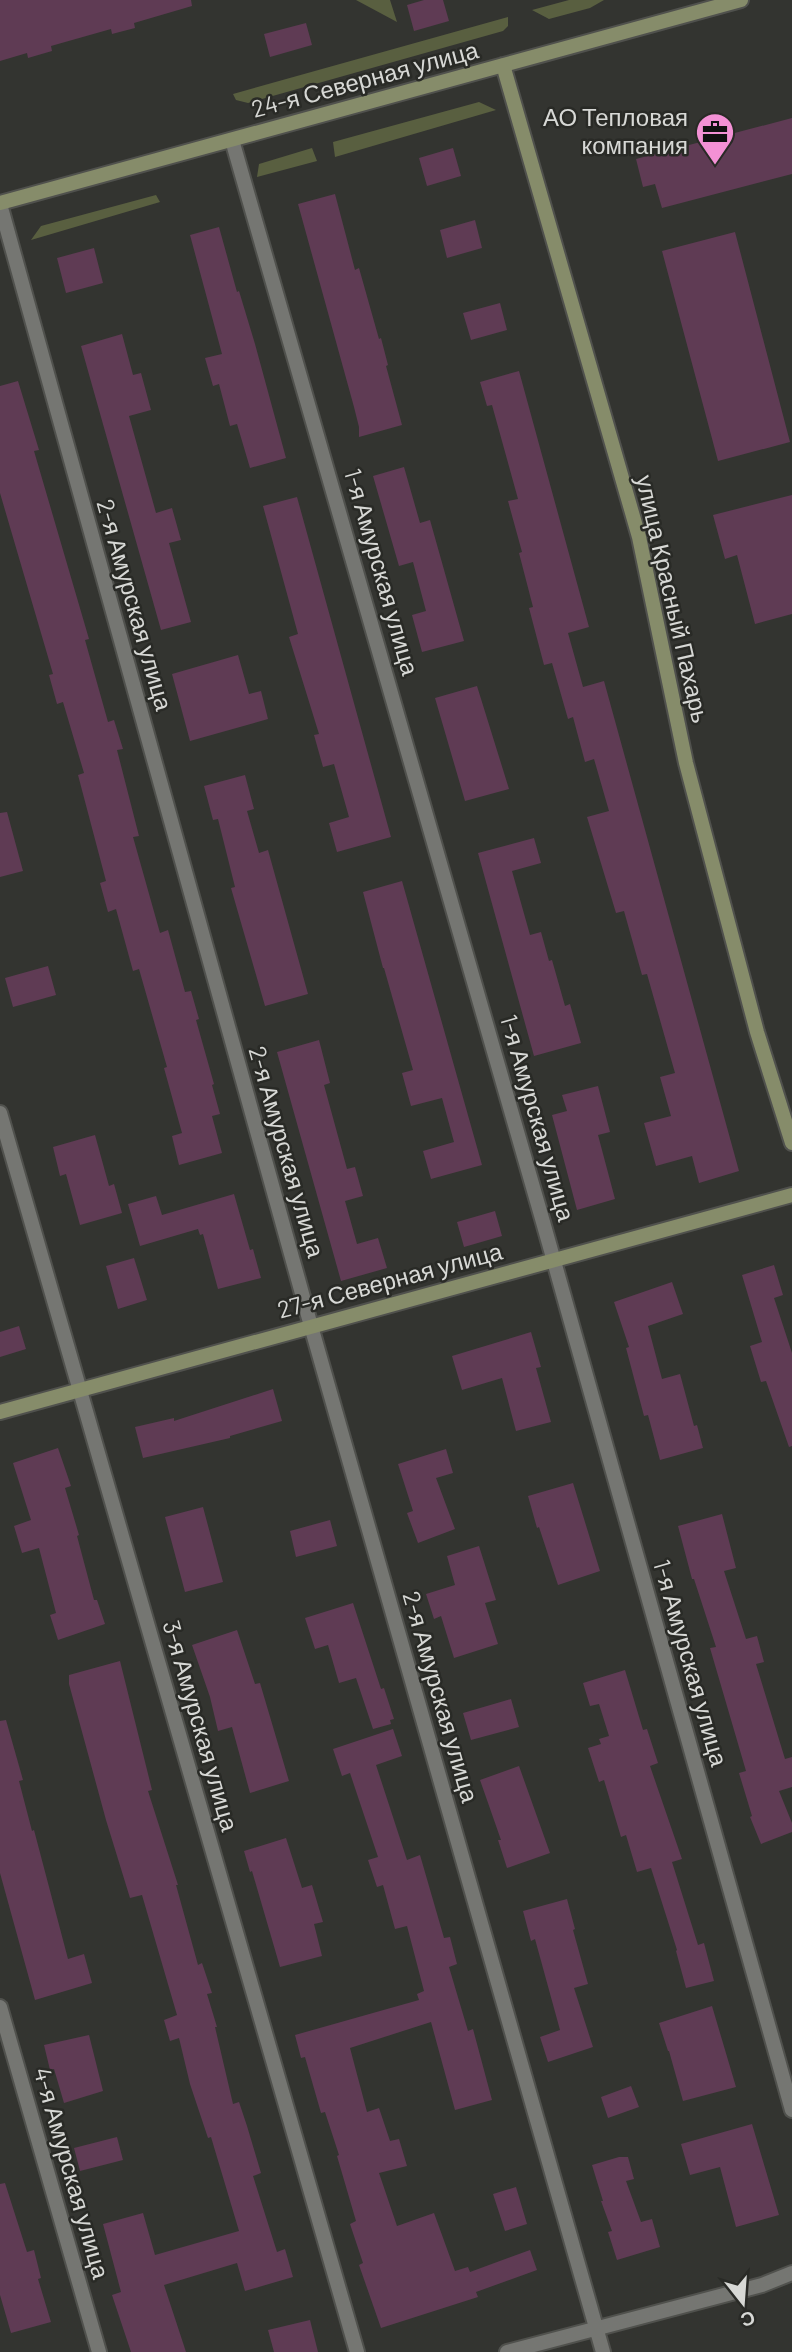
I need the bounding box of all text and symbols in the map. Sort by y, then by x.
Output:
street label: 24-я Северная улица [248,34,482,123]
place label: АО Тепловая компания [543,102,688,159]
office icon: АО Тепловая компания [694,111,736,166]
street label: 1-я Амурская улица [339,465,426,679]
street label: улица Красный Пахарь [631,472,716,726]
street label: 2-я Амурская улица [91,496,180,714]
street label: 1-я Амурская улица [495,1011,582,1225]
street label: 2-я Амурская улица [243,1043,332,1261]
street label: 27-я Северная улица [274,1235,506,1324]
street label: 1-я Амурская улица [648,1556,735,1770]
street label: 2-я Амурская улица [397,1588,486,1806]
street label: 3-я Амурская улица [158,1617,246,1835]
street label: 4-я Амурская улица [28,2064,117,2282]
north arrow [708,2268,778,2338]
text: С [738,2307,758,2333]

